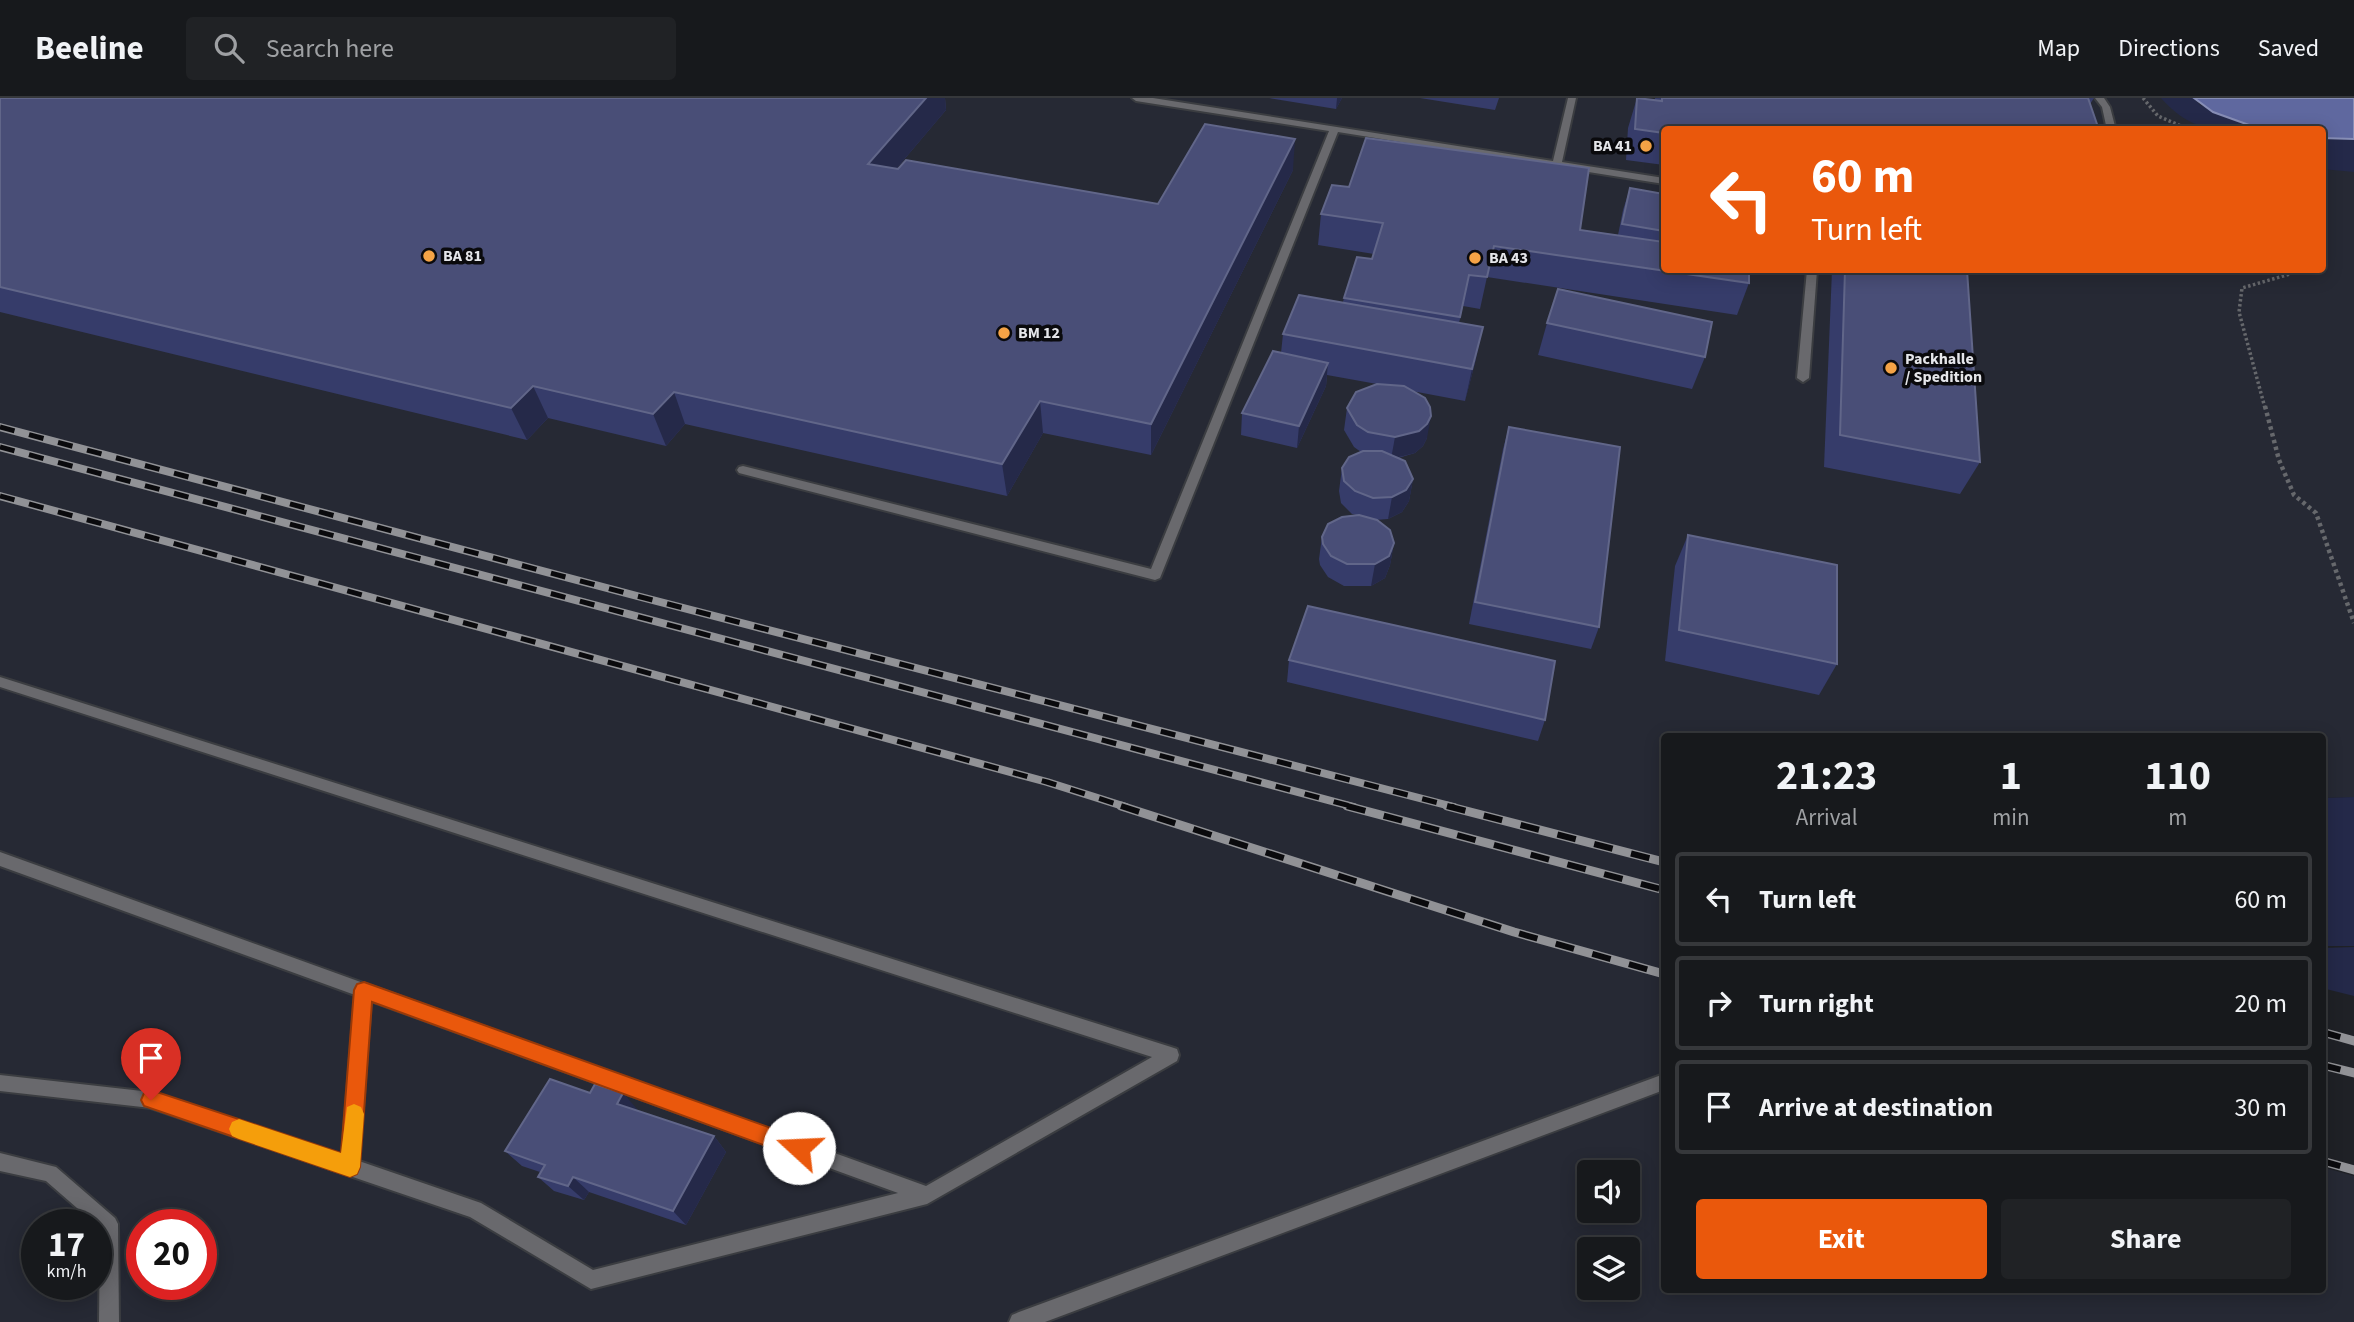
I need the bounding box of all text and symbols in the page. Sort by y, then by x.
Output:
search box [186,17,676,80]
text: Beeline [35,25,144,72]
icon: search [210,29,248,67]
text: Search here [266,30,394,67]
text: Map [2037,31,2080,66]
text: Directions [2118,31,2220,66]
text: Saved [2258,31,2319,66]
place label: BA 41 [1593,135,1632,157]
marker: BA 41 [1638,138,1654,154]
text: 60 m [1811,142,1915,212]
icon: left [1696,154,1787,245]
text: Turn left [1811,207,1922,253]
place label: BA 81 [443,245,482,267]
place label: BA 43 [1489,247,1528,269]
marker: BA 81 [421,248,437,264]
marker: BA 43 [1467,250,1483,266]
place label: BM 12 [1018,322,1060,344]
marker: BM 12 [996,325,1012,341]
place label: Packhalle / Spedition [1905,348,1982,388]
marker: Packhalle / Spedition [1883,360,1899,376]
text: 21:23 [1776,746,1877,806]
text: 1 [2000,746,2022,806]
text: 110 [2144,746,2211,806]
text: Arrival [1796,801,1858,834]
text: min [1992,801,2030,834]
text: m [2168,801,2187,834]
icon: left [1700,880,1738,918]
text: Turn left [1759,881,1856,918]
text: 60 m [2234,881,2287,918]
icon: right [1700,984,1738,1022]
text: Turn right [1759,985,1874,1022]
text: 20 m [2234,985,2287,1022]
pin [121,1028,181,1100]
icon: arrive [132,1039,170,1077]
icon: arrive [1700,1088,1738,1126]
text: Arrive at destination [1759,1089,1993,1126]
text: 30 m [2234,1089,2287,1126]
position arrow [762,1111,836,1185]
map controls [1577,1160,1640,1300]
button: sound [1577,1160,1640,1223]
button: Exit [1696,1199,1987,1279]
button: Share [2001,1199,2291,1279]
speed limit sign: 20 [126,1209,217,1300]
text: 17 [48,1220,85,1270]
button: layers [1577,1237,1640,1300]
text: km/h [47,1259,86,1284]

